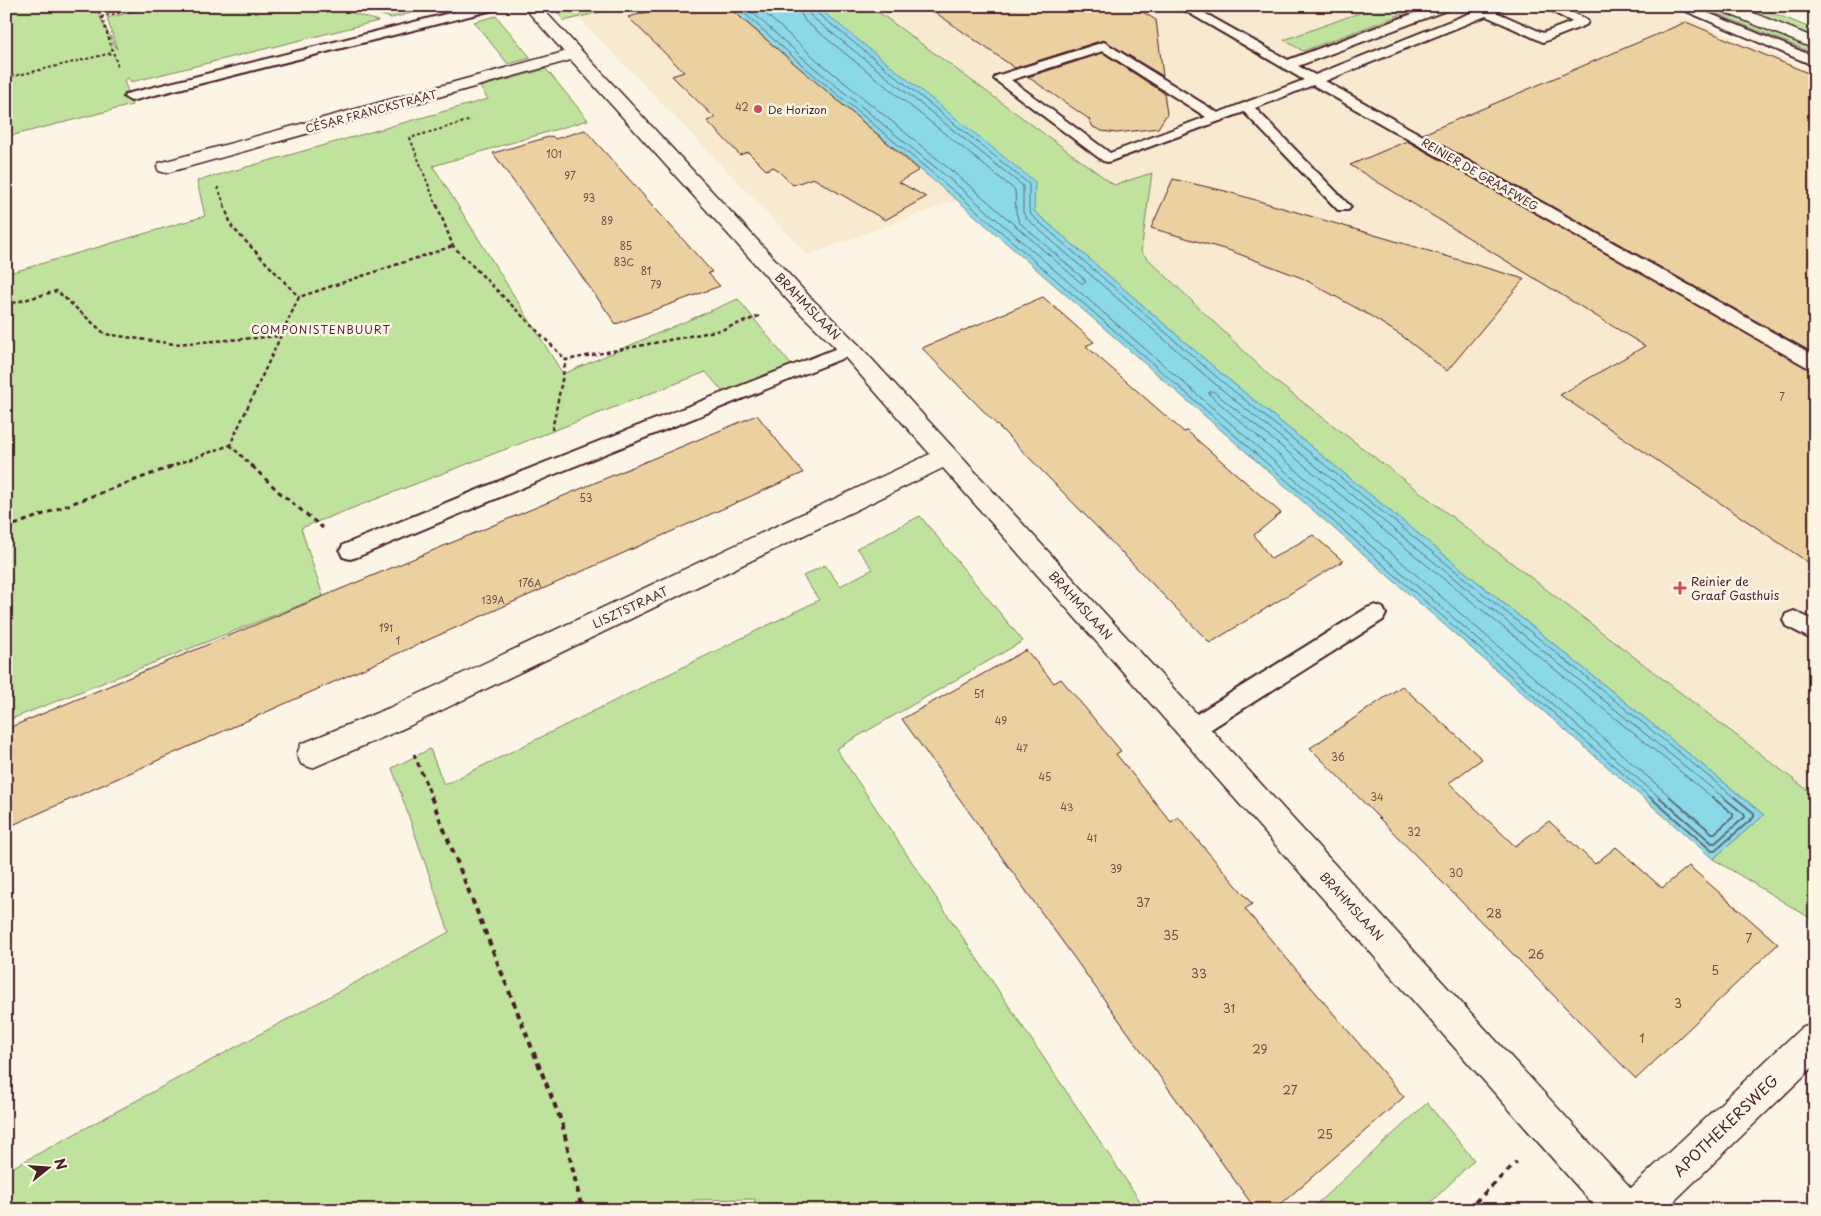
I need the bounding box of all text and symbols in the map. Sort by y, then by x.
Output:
street label: CÉSAR FRANCKSTRAAT [303,85,439,137]
house number: 42 [735,99,749,114]
place label: De Horizon [768,101,827,118]
marker: De Horizon [752,103,764,115]
street label: REINIER DE GRAAFWEG [1418,134,1542,214]
house number: 101 [546,146,562,161]
house number: 97 [564,168,576,183]
house number: 93 [583,190,595,205]
house number: 89 [601,213,613,228]
house number: 85 [620,238,632,253]
house number: 83C [614,254,634,269]
house number: 81 [641,263,651,278]
street label: BRAHMSLAAN [771,268,845,344]
house number: 79 [650,277,662,292]
district label: COMPONISTENBUURT [251,321,391,338]
house number: 7 [1779,389,1785,404]
house number: 53 [580,490,592,505]
street label: BRAHMSLAAN [1045,567,1117,643]
place label: Reinier de Graaf Gasthuis [1691,572,1780,604]
house number: 176A [518,575,542,590]
street label: LISZTSTRAAT [589,581,671,632]
marker: Reinier de Graaf Gasthuis [1673,581,1687,595]
house number: 139A [481,592,505,607]
house number: 191 [379,620,393,635]
house number: 1 [396,633,400,648]
house number: 51 [974,686,984,701]
house number: 49 [995,713,1007,728]
house number: 47 [1016,740,1029,755]
house number: 36 [1331,749,1345,764]
house number: 45 [1039,769,1051,784]
house number: 34 [1370,789,1384,804]
house number: 43 [1061,799,1074,814]
house number: 32 [1407,824,1421,839]
house number: 41 [1087,830,1097,845]
house number: 39 [1110,861,1122,876]
house number: 30 [1449,865,1463,880]
street label: BRAHMSLAAN [1316,868,1388,944]
house number: 37 [1136,893,1151,911]
house number: 28 [1486,904,1502,922]
house number: 35 [1163,926,1179,944]
house number: 7 [1746,929,1753,947]
house number: 26 [1528,945,1544,963]
house number: 5 [1711,961,1719,979]
house number: 33 [1191,964,1207,982]
house number: 3 [1674,994,1682,1012]
house number: 31 [1223,999,1235,1017]
house number: 1 [1639,1029,1645,1047]
house number: 29 [1252,1040,1268,1058]
street label: APOTHEKERSWEG [1667,1069,1783,1181]
house number: 27 [1283,1081,1298,1099]
house number: 25 [1317,1125,1333,1143]
north arrow [22,1144,72,1194]
text: N [49,1156,73,1172]

